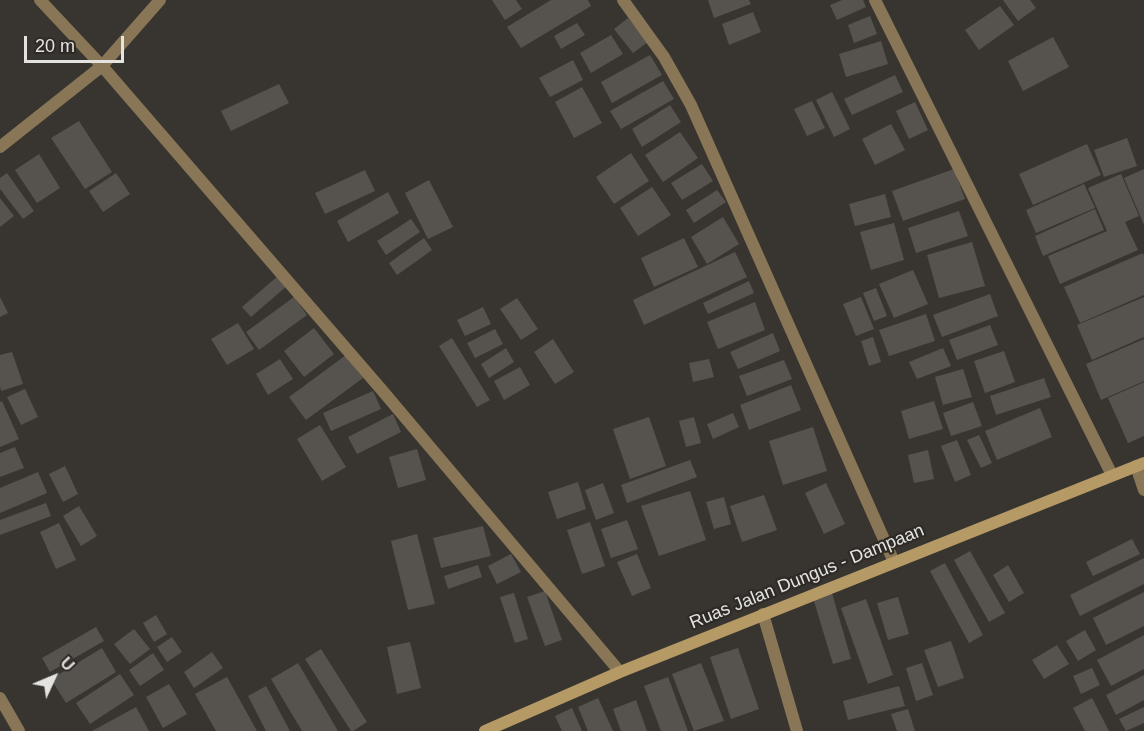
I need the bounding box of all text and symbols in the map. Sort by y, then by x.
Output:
scale bar [27,24,128,62]
text: 20 m [35,36,75,56]
street label: Ruas Jalan Dungus - Dampaan [687,520,927,634]
north arrow [24,647,84,707]
text: U [57,654,77,674]

